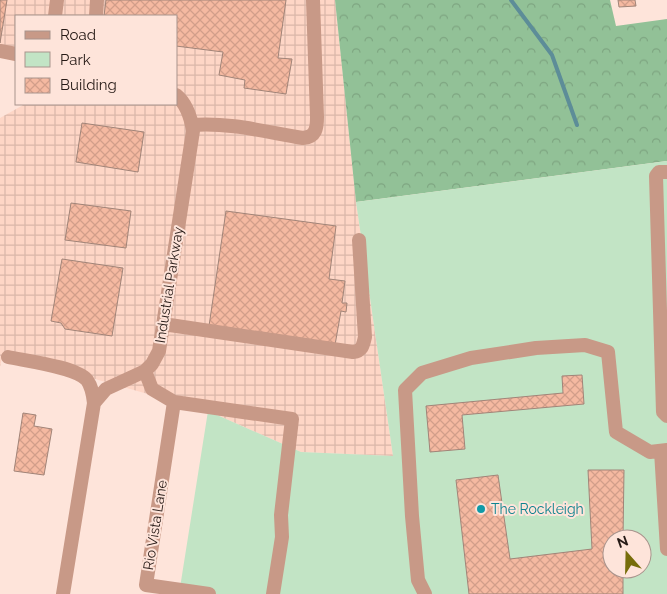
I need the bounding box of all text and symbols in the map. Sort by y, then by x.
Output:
legend [15,15,178,105]
text: Road [60,26,96,44]
text: Park [60,51,91,69]
text: Building [60,76,117,94]
street label: Industrial Parkway [152,225,186,344]
street label: Rio Vista Lane [140,479,170,571]
place label: The Rockleigh [491,501,584,517]
marker: The Rockleigh [475,503,487,515]
north arrow [602,529,652,579]
text: N [615,532,630,551]

